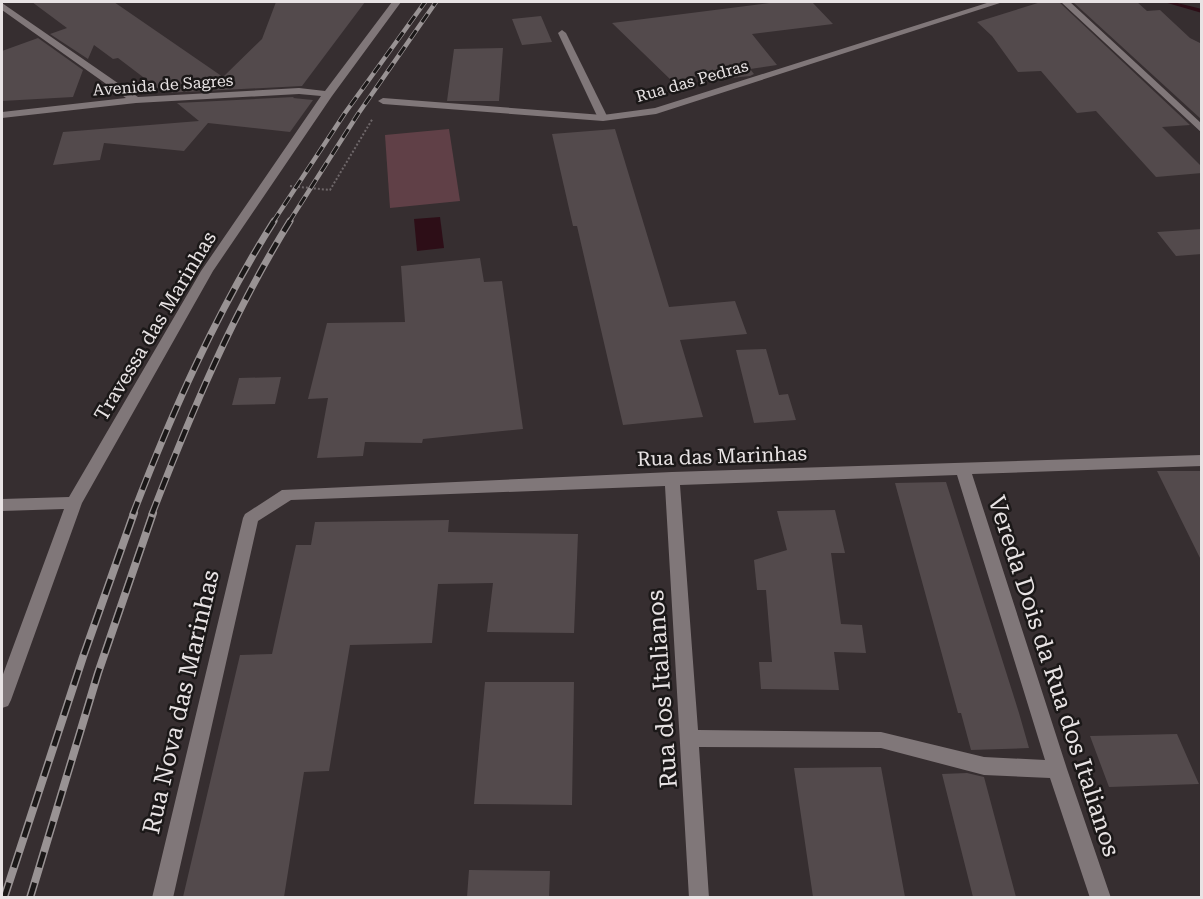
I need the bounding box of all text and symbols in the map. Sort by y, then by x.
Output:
street label: Rua das Pedras [634,56,751,106]
street label: Avenida de Sagres [92,71,234,99]
street label: Travessa das Marinhas [89,227,221,425]
street label: Rua das Marinhas [637,441,807,471]
street label: Vereda Dois da Rua dos Italianos [982,492,1126,860]
street label: Rua Nova das Marinhas [137,567,225,837]
street label: Rua dos Italianos [641,589,683,789]

